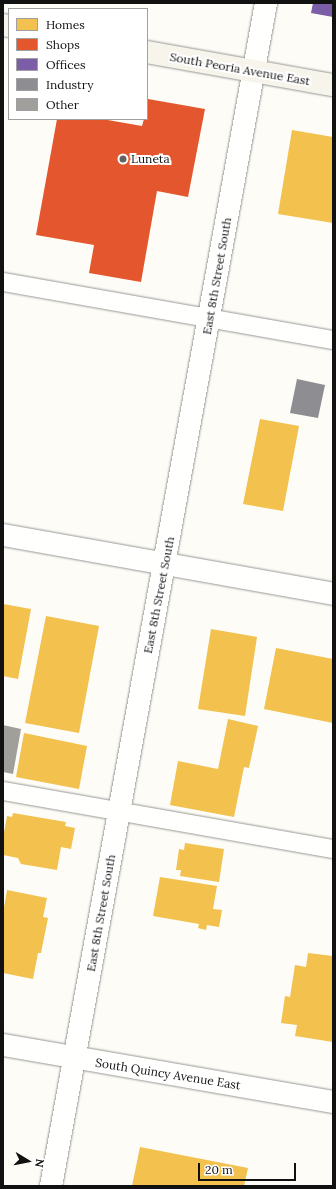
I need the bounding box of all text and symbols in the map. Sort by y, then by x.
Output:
legend [8,8,148,120]
text: Homes [46,17,85,32]
text: Shops [46,37,80,52]
street label: South Peoria Avenue East [169,50,311,88]
text: Offices [46,57,86,72]
text: Industry [46,77,93,92]
text: Other [46,97,79,112]
place label: Luneta [131,152,170,166]
marker: Luneta [118,154,128,164]
street label: East 8th Street South [200,216,234,336]
street label: East 8th Street South [141,535,177,655]
street label: East 8th Street South [84,853,118,973]
street label: South Quincy Avenue East [94,1055,242,1093]
north arrow [8,1141,48,1181]
scale bar [200,1155,298,1181]
text: N [32,1158,47,1168]
text: 20 m [205,1162,233,1177]

